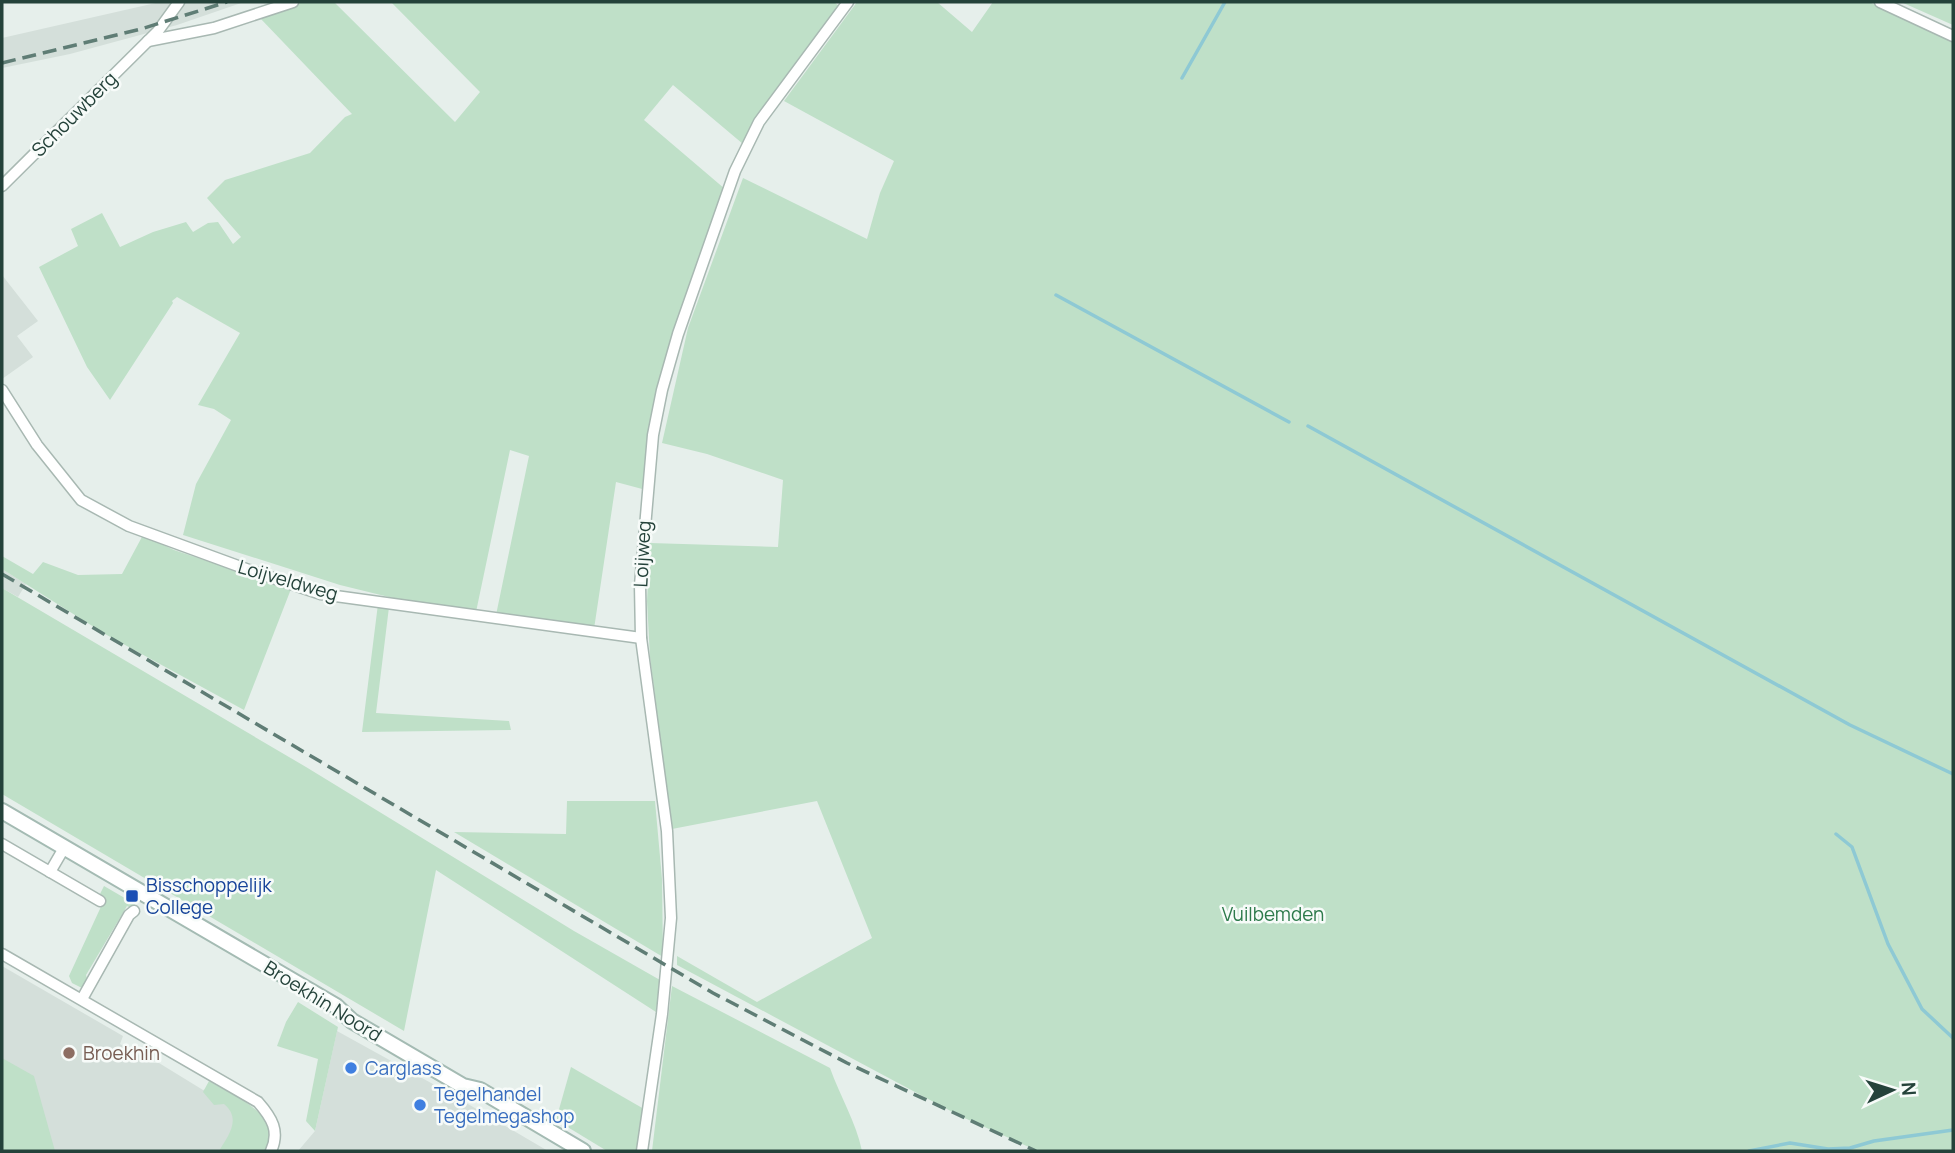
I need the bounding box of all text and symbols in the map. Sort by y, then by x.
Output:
street label: Schouwberg [26,66,122,162]
street label: Loijweg [627,520,657,588]
street label: Loijveldweg [235,553,341,607]
place label: Bisschoppelijk College [146,872,272,920]
marker: Bisschoppelijk College [124,888,140,904]
park label: Vuilbemden [1222,901,1324,927]
street label: Broekhin Noord [259,954,387,1048]
place label: Broekhin [83,1040,160,1066]
marker: Broekhin [61,1045,77,1061]
place label: Carglass [365,1055,442,1081]
north arrow [1857,1055,1927,1125]
marker: Carglass [343,1060,359,1076]
place label: Tegelhandel Tegelmegashop [434,1081,574,1129]
text: N [1896,1081,1922,1097]
marker: Tegelhandel Tegelmegashop [412,1097,428,1113]

